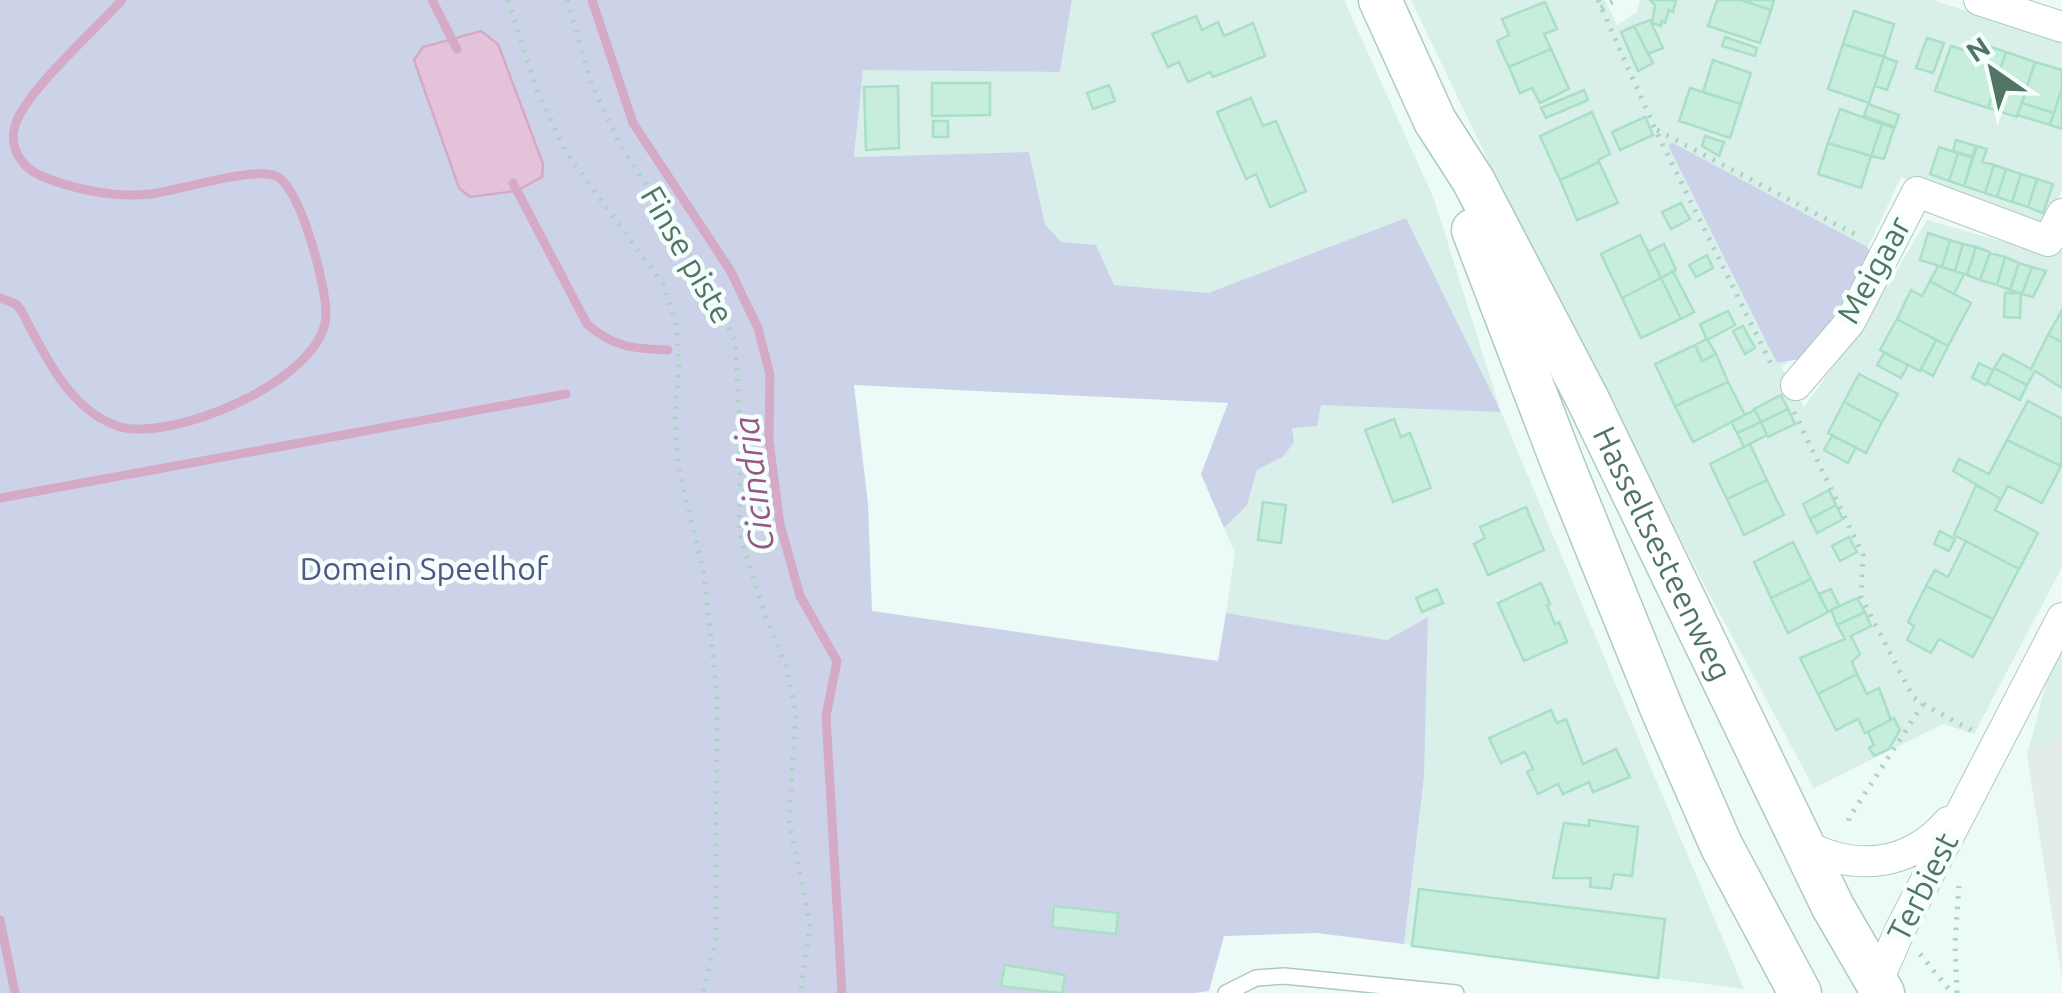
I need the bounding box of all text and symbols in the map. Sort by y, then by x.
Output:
north arrow [1942,20,2042,120]
text: N [1960,30,1995,68]
street label: Finse piste [634,180,742,329]
street label: Meigaar [1829,210,1917,329]
water label: Cicindria [725,414,781,554]
street label: Hasseltsesteenweg [1587,420,1740,686]
park label: Domein Speelhof [300,550,549,586]
street label: Terbiest [1880,826,1965,947]

